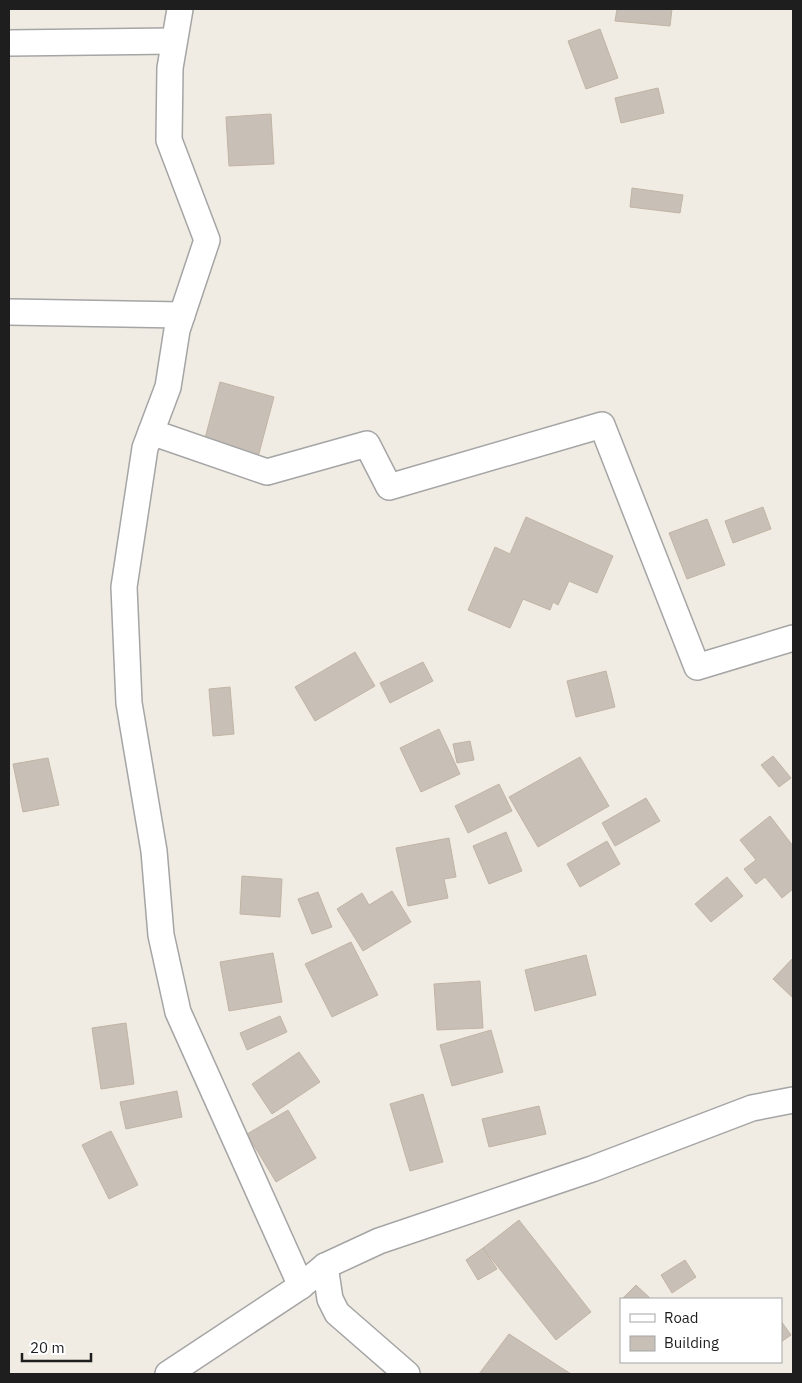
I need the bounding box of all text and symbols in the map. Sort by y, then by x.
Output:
legend [620,1298,782,1363]
text: Road [664,1308,699,1327]
scale bar [22,1330,91,1362]
text: Building [664,1333,719,1352]
text: 20 m [30,1338,65,1357]

